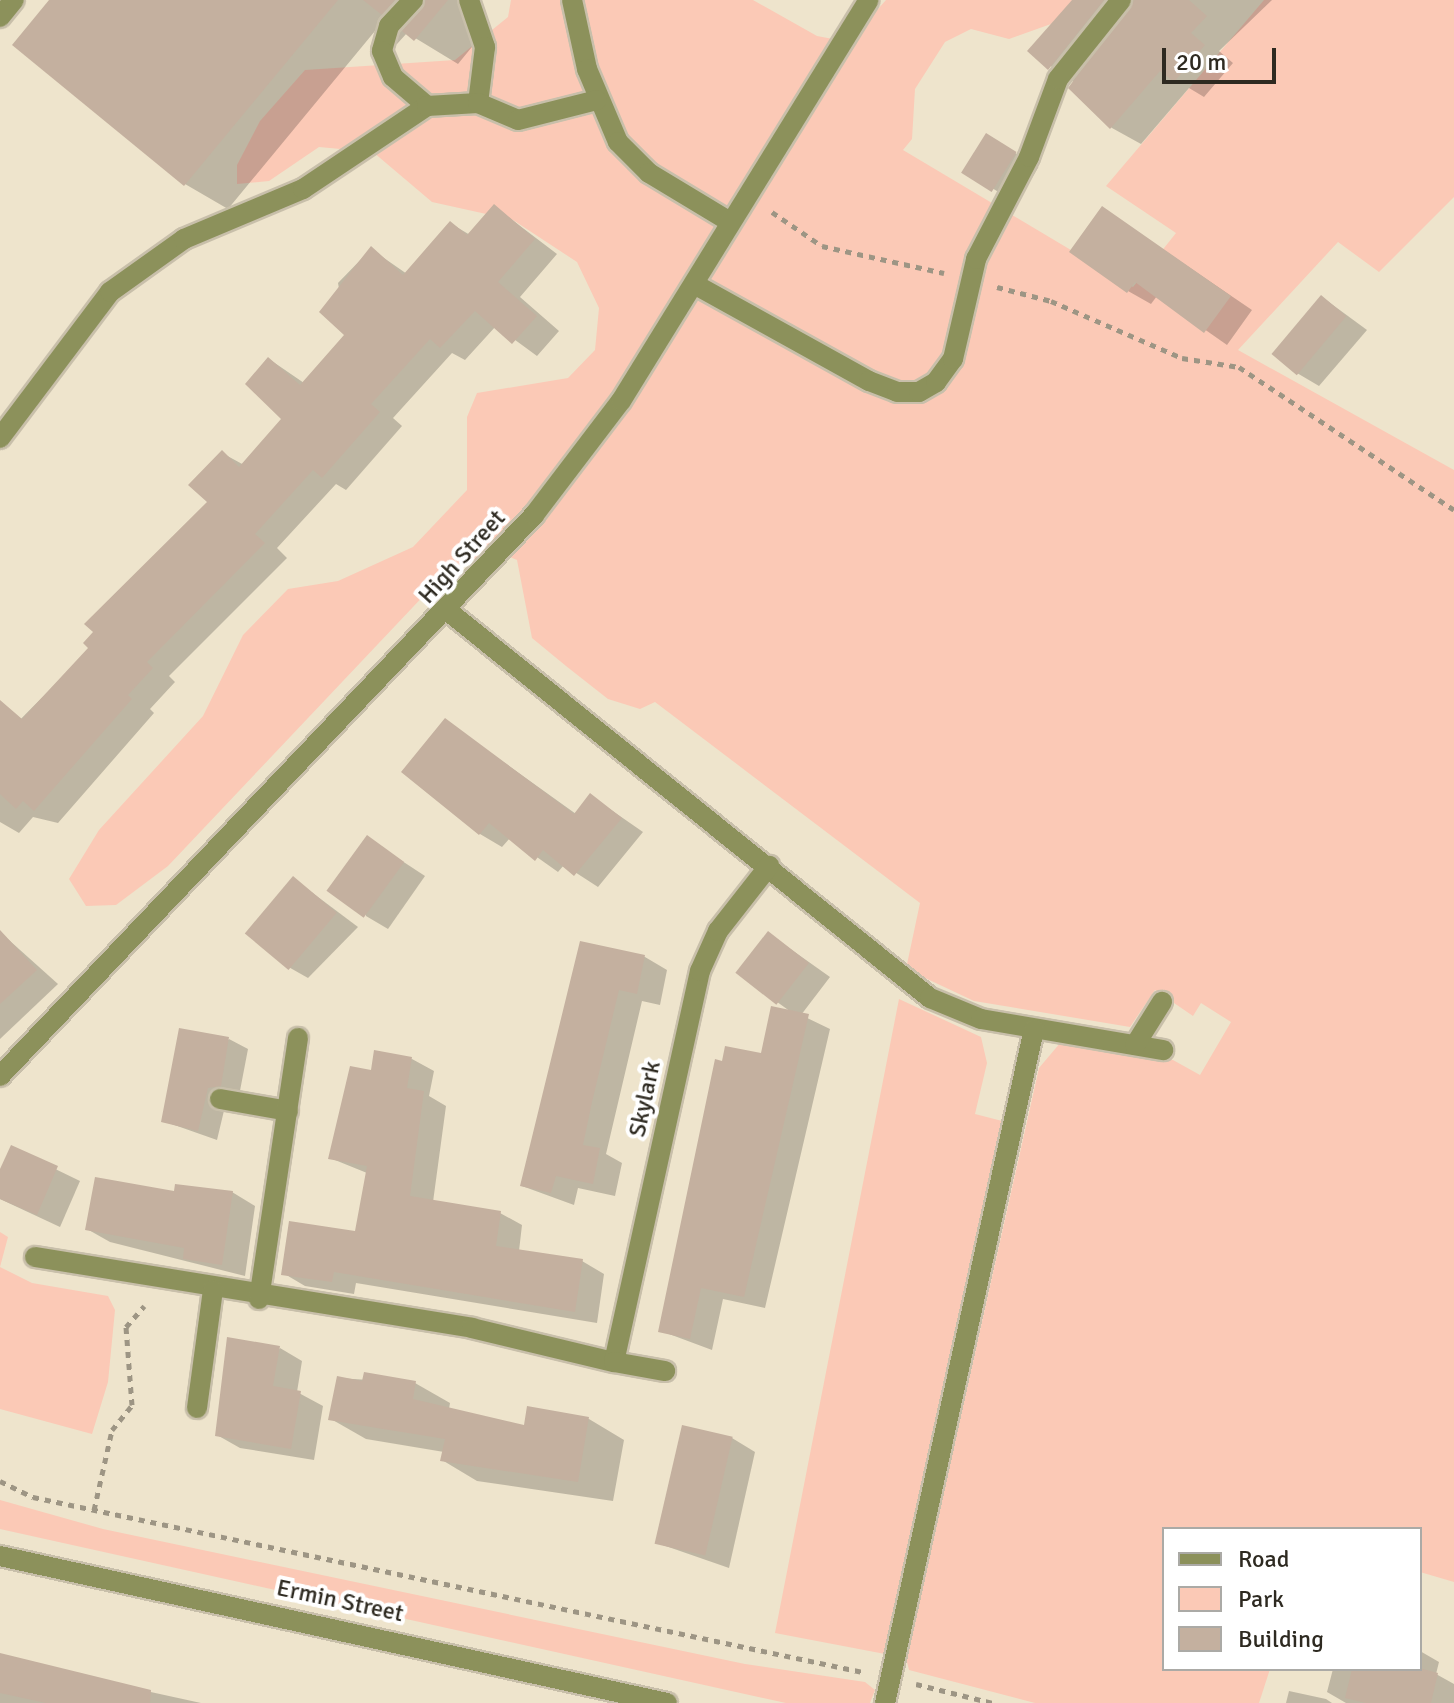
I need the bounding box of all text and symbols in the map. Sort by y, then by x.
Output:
scale bar [1166,32,1280,82]
text: 20 m [1176,47,1226,77]
street label: High Street [412,504,512,610]
street label: Skylark [623,1058,667,1140]
legend [1162,1527,1422,1671]
text: Road [1238,1544,1289,1574]
street label: Ermin Street [274,1574,406,1628]
text: Park [1238,1584,1284,1614]
text: Building [1238,1624,1324,1654]

